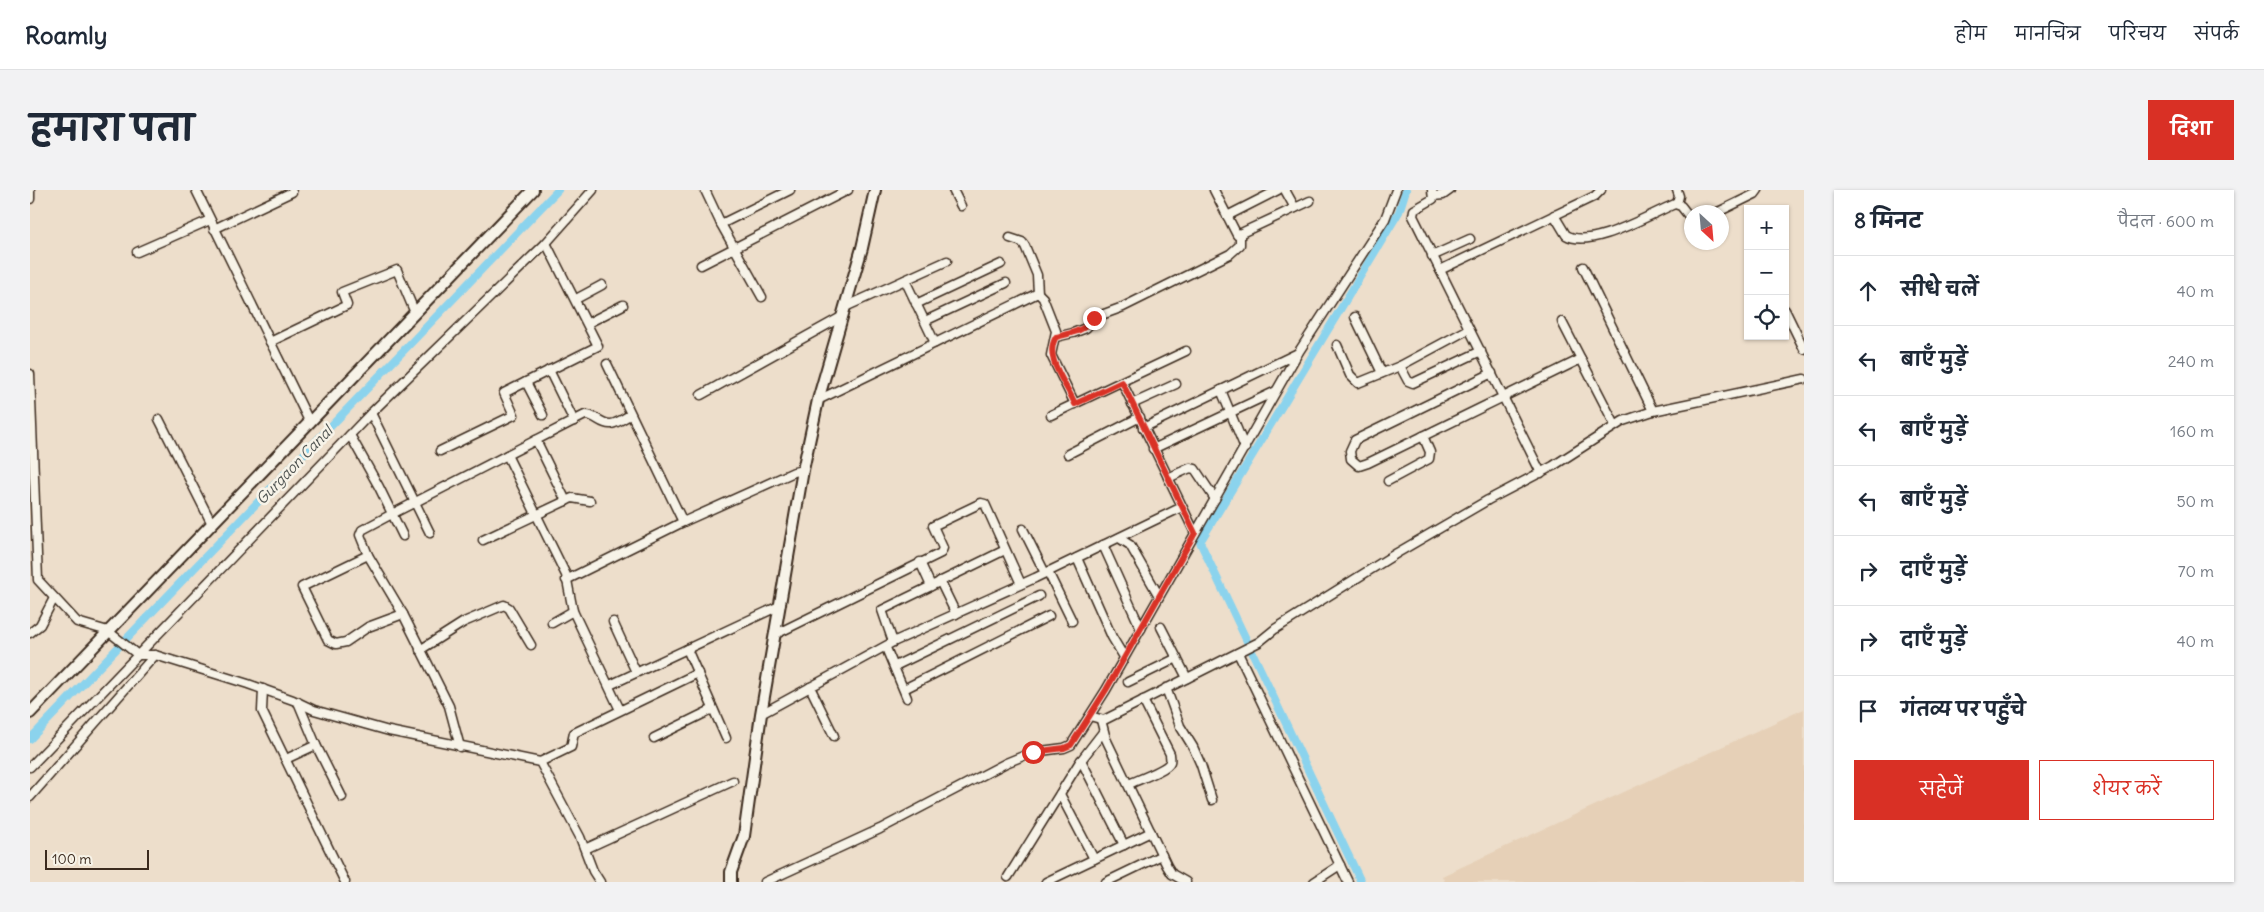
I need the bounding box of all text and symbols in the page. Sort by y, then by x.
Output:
text: Roamly [25,20,107,50]
text: होम [1955,22,1987,45]
text: मानचित्र [2015,22,2081,45]
text: परिचय [2109,22,2166,45]
text: संपर्क [2194,22,2239,45]
button: दिशा [2148,100,2234,160]
text: हमारा पता [30,105,194,149]
north arrow [1684,205,1729,250]
map controls [1744,205,1789,340]
button: + [1744,205,1789,250]
text: 8 मिनट [1854,207,1922,234]
text: पैदल · 600 m [2118,211,2214,231]
button: − [1744,250,1789,295]
icon: ahead [1854,277,1882,305]
text: सीधे चलें [1901,277,1978,301]
text: 40 m [2176,281,2214,301]
button: locate [1744,295,1789,340]
route end [1083,307,1106,330]
icon: left [1854,347,1882,375]
text: बाएँ मुड़ें [1901,347,1967,371]
text: 240 m [2168,351,2214,371]
icon: left [1854,417,1882,445]
text: बाएँ मुड़ें [1901,417,1967,441]
water label: Gurgaon Canal [252,420,338,508]
text: 160 m [2170,421,2214,441]
icon: left [1854,487,1882,515]
text: बाएँ मुड़ें [1901,487,1967,511]
text: 50 m [2176,491,2214,511]
icon: right [1854,557,1882,585]
text: दाएँ मुड़ें [1901,557,1967,581]
text: 70 m [2178,561,2214,581]
icon: right [1854,627,1882,655]
text: दाएँ मुड़ें [1901,627,1967,651]
text: 40 m [2176,631,2214,651]
icon: arrive [1854,697,1882,725]
text: गंतव्य पर पहुँचे [1901,697,2026,721]
route start [1022,741,1045,764]
button: सहेजें [1854,760,2029,820]
button: शेयर करें [2039,760,2214,820]
scale bar [45,847,149,870]
text: 100 m [52,850,92,868]

